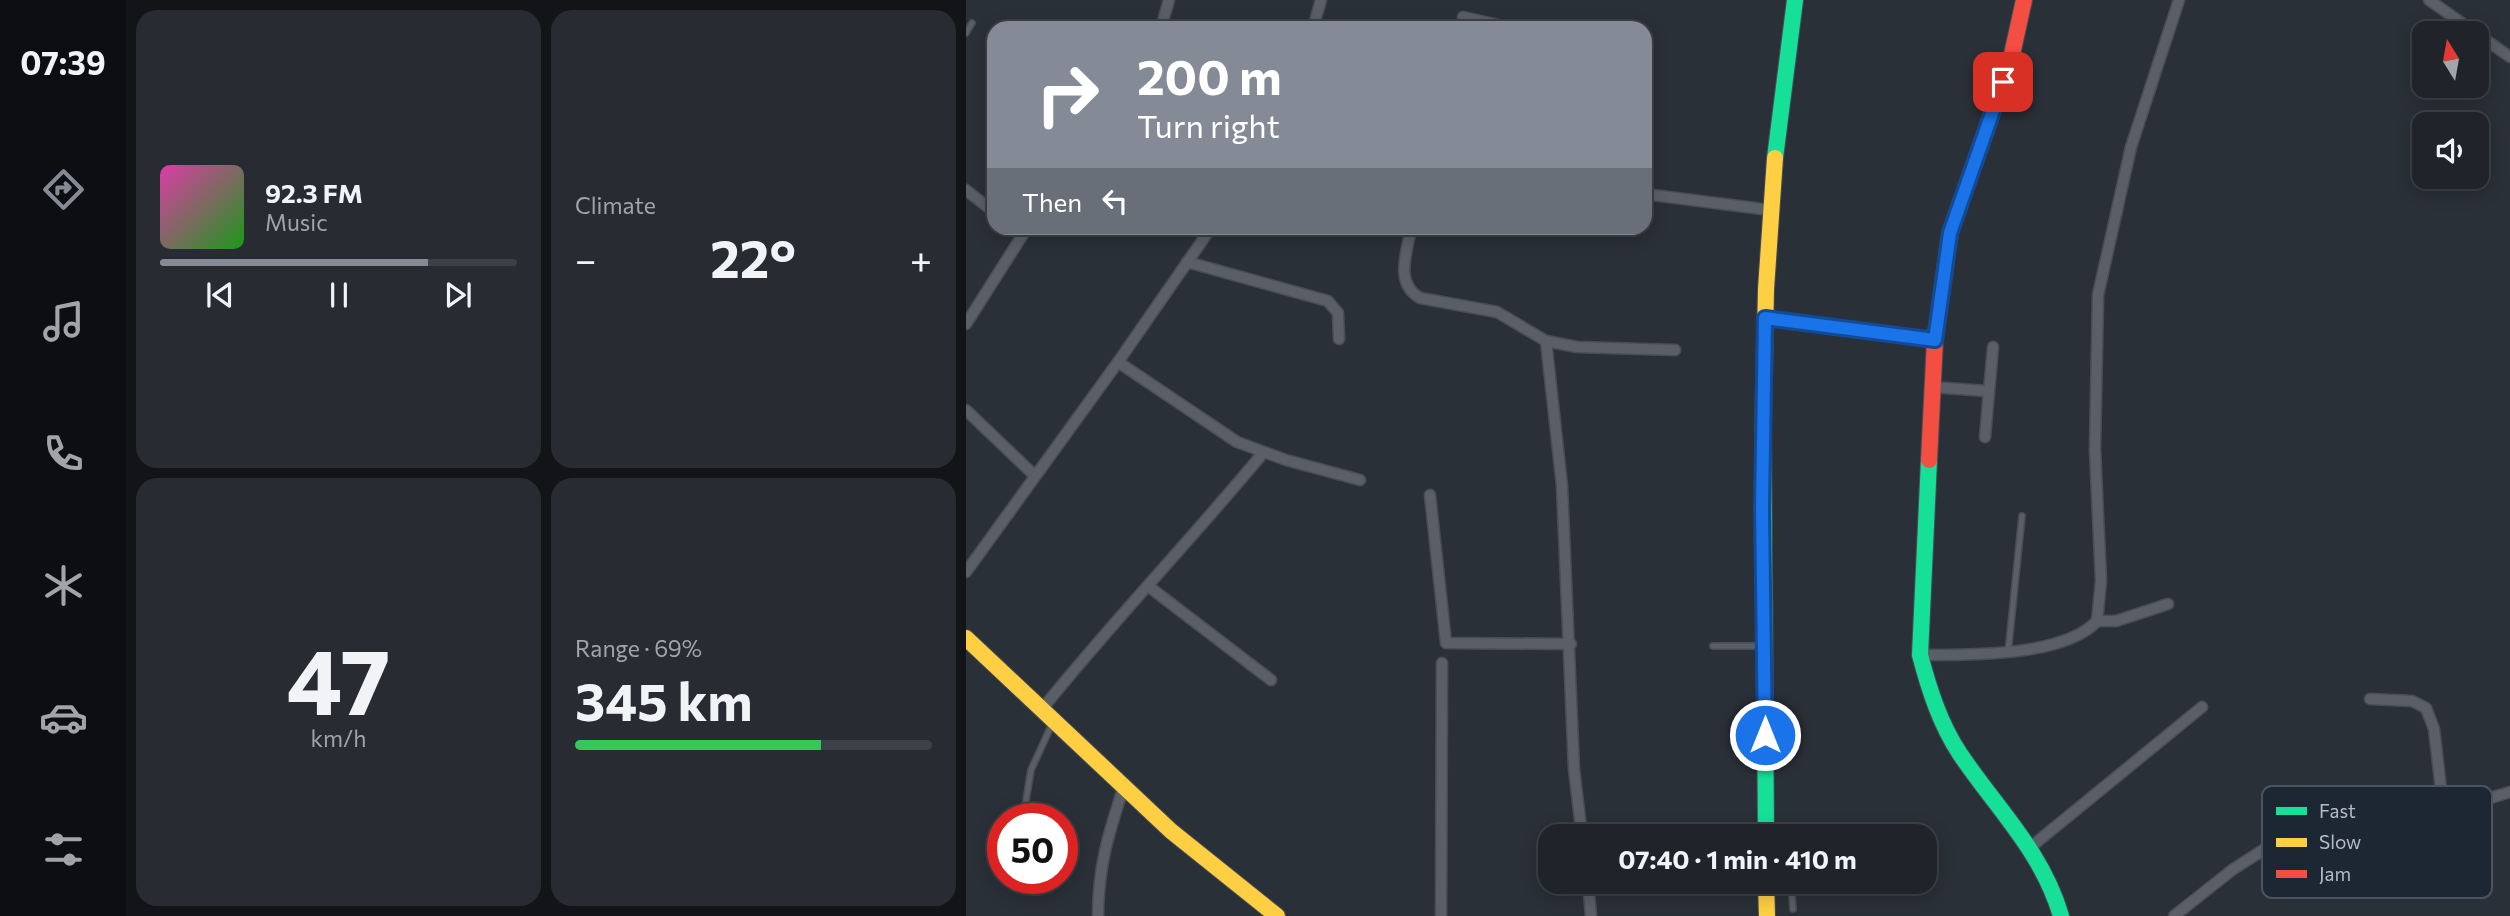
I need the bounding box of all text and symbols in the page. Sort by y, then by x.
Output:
north arrow [2412,21,2488,98]
map controls [2412,21,2489,189]
text: 07:39 [20,42,106,82]
text: 200 m [1137,45,1282,105]
icon: right [1022,49,1113,140]
pin [1973,52,2033,112]
icon: arrive [1984,63,2022,101]
text: Turn right [1137,105,1280,145]
button: sound [2412,112,2489,189]
icon: directions [39,165,88,214]
text: 92.3 FM [265,177,363,208]
icon: left [1096,182,1134,220]
text: Then [1022,186,1082,217]
text: Climate [575,191,656,219]
text: Music [265,208,328,236]
text: 22° [710,225,796,289]
text: − [575,235,597,282]
text: + [910,235,932,282]
icon: previous [201,276,239,314]
icon: pause [320,276,358,314]
icon: next [439,276,477,314]
icon: music [39,297,88,346]
icon: phone [39,429,88,478]
icon: climate [39,561,88,610]
text: 47 [286,622,391,734]
text: Range · 69% [575,634,702,662]
text: 345 km [575,668,753,732]
icon: car [39,693,88,742]
position arrow [1728,698,1802,772]
text: km/h [311,724,366,752]
legend [2262,786,2492,898]
text: Fast [2319,799,2356,822]
speed limit sign: 50 [987,803,1078,894]
icon: filters [39,825,88,874]
text: Slow [2319,830,2361,853]
text: 07:40 · 1 min · 410 m [1618,843,1857,874]
text: Jam [2319,862,2351,885]

